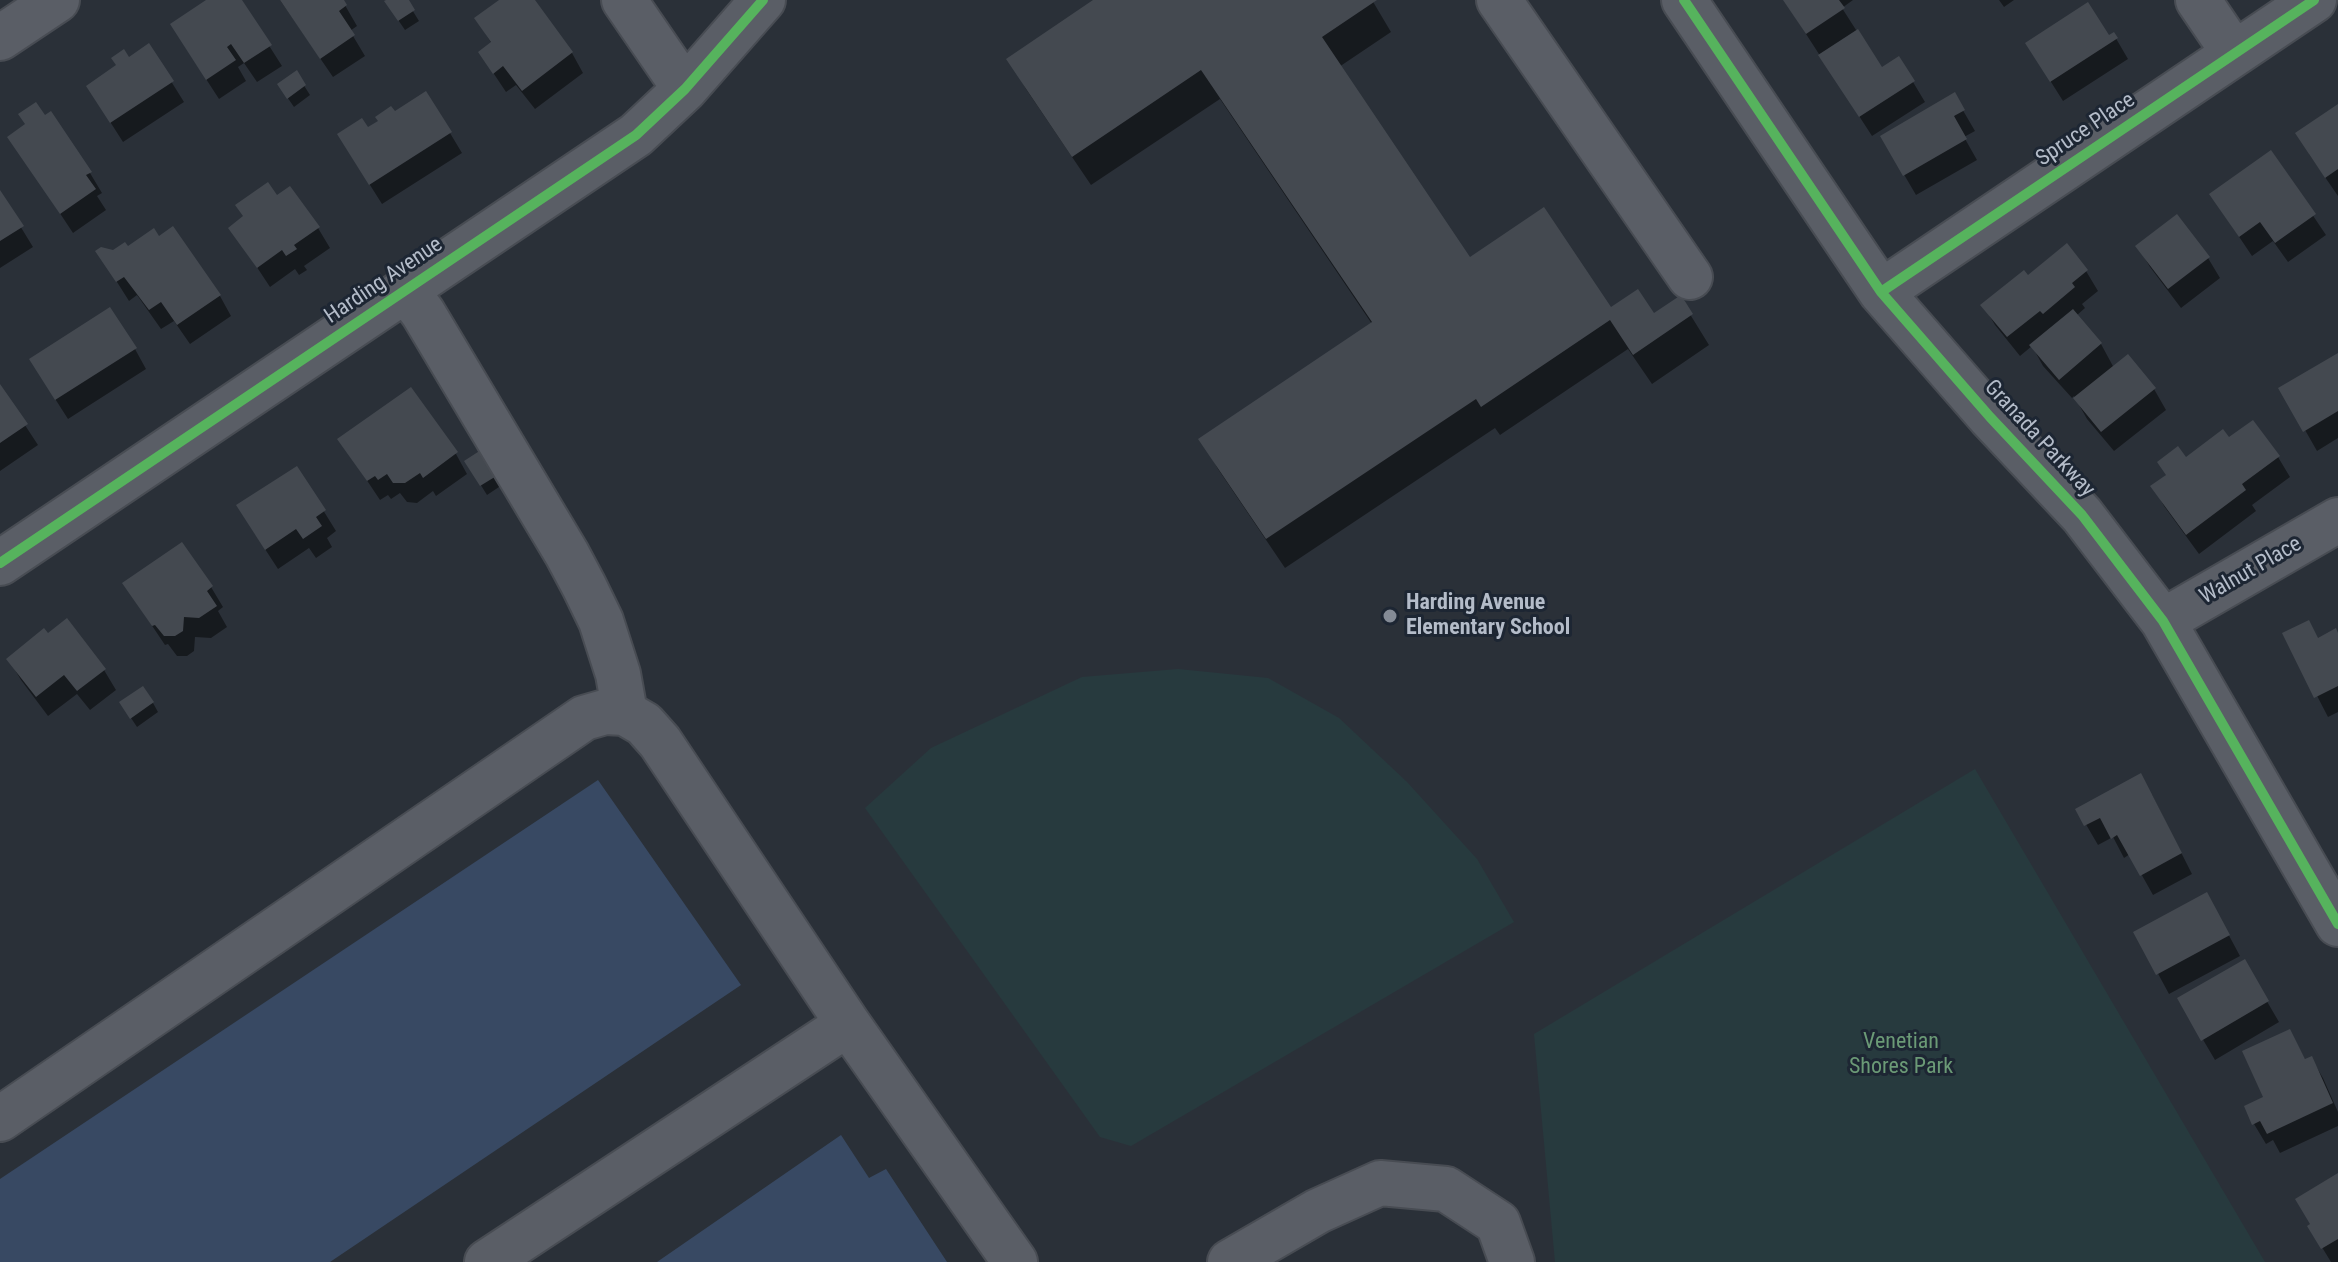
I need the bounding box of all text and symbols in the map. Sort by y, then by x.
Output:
street label: Spruce Place [2032,87,2140,173]
street label: Harding Avenue [320,232,448,330]
street label: Granada Parkway [1978,375,2100,503]
street label: Walnut Place [2195,531,2307,611]
place label: Harding Avenue Elementary School [1406,590,1570,642]
marker: Harding Avenue Elementary School [1381,607,1399,625]
park label: Venetian Shores Park [1849,1029,1953,1080]

